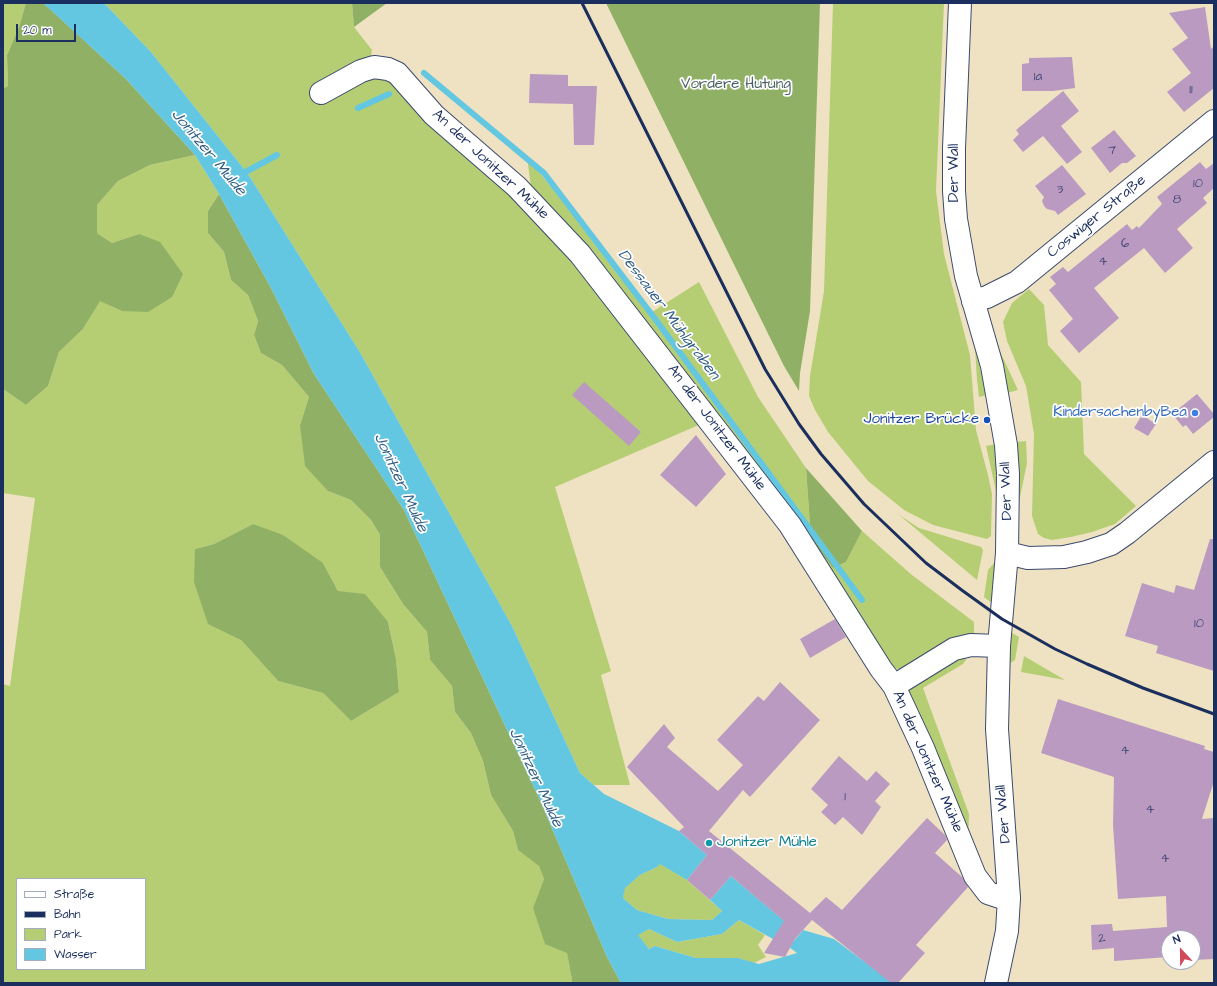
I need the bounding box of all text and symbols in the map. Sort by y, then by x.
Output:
scale bar [18,16,78,42]
text: 20 m [23,22,52,39]
house number: 1a [1034,69,1042,85]
park label: Vordere Hutung [681,76,791,94]
house number: 11 [1189,82,1193,98]
water label: Jonitzer Mulde [166,106,250,200]
street label: An der Jonitzer Mühle [428,106,552,224]
house number: 7 [1108,143,1116,159]
street label: Der Wall [946,144,964,202]
street label: Coswiger Straße [1044,172,1150,262]
house number: 10 [1193,176,1203,192]
house number: 3 [1057,182,1063,198]
house number: 8 [1173,192,1181,208]
house number: 6 [1121,236,1129,252]
water label: Dessauer Mühlgraben [613,246,723,384]
house number: 4 [1099,254,1107,270]
street label: An der Jonitzer Mühle [663,361,769,495]
place label: KindersachenbyBea [1053,404,1187,422]
marker: KindersachenbyBea [1190,408,1200,418]
place label: Jonitzer Brücke [864,411,979,429]
marker: Jonitzer Brücke [982,415,992,425]
water label: Jonitzer Mulde [369,430,431,536]
street label: Der Wall [997,461,1017,521]
house number: 10 [1194,616,1204,632]
street label: An der Jonitzer Mühle [888,688,966,836]
water label: Jonitzer Mulde [504,725,566,831]
house number: 4 [1121,743,1129,759]
street label: Der Wall [992,784,1016,844]
house number: 1 [844,789,846,805]
house number: 4 [1146,802,1154,818]
place label: Jonitzer Mühle [717,834,817,852]
marker: Jonitzer Mühle [704,838,714,848]
house number: 4 [1161,851,1169,867]
legend [16,878,146,970]
text: Straße [54,886,94,903]
text: Bahn [54,906,81,923]
text: Park [54,926,82,943]
north arrow [1161,930,1201,970]
house number: 2 [1098,931,1106,947]
text: N [1171,931,1183,948]
text: Wasser [54,946,97,963]

